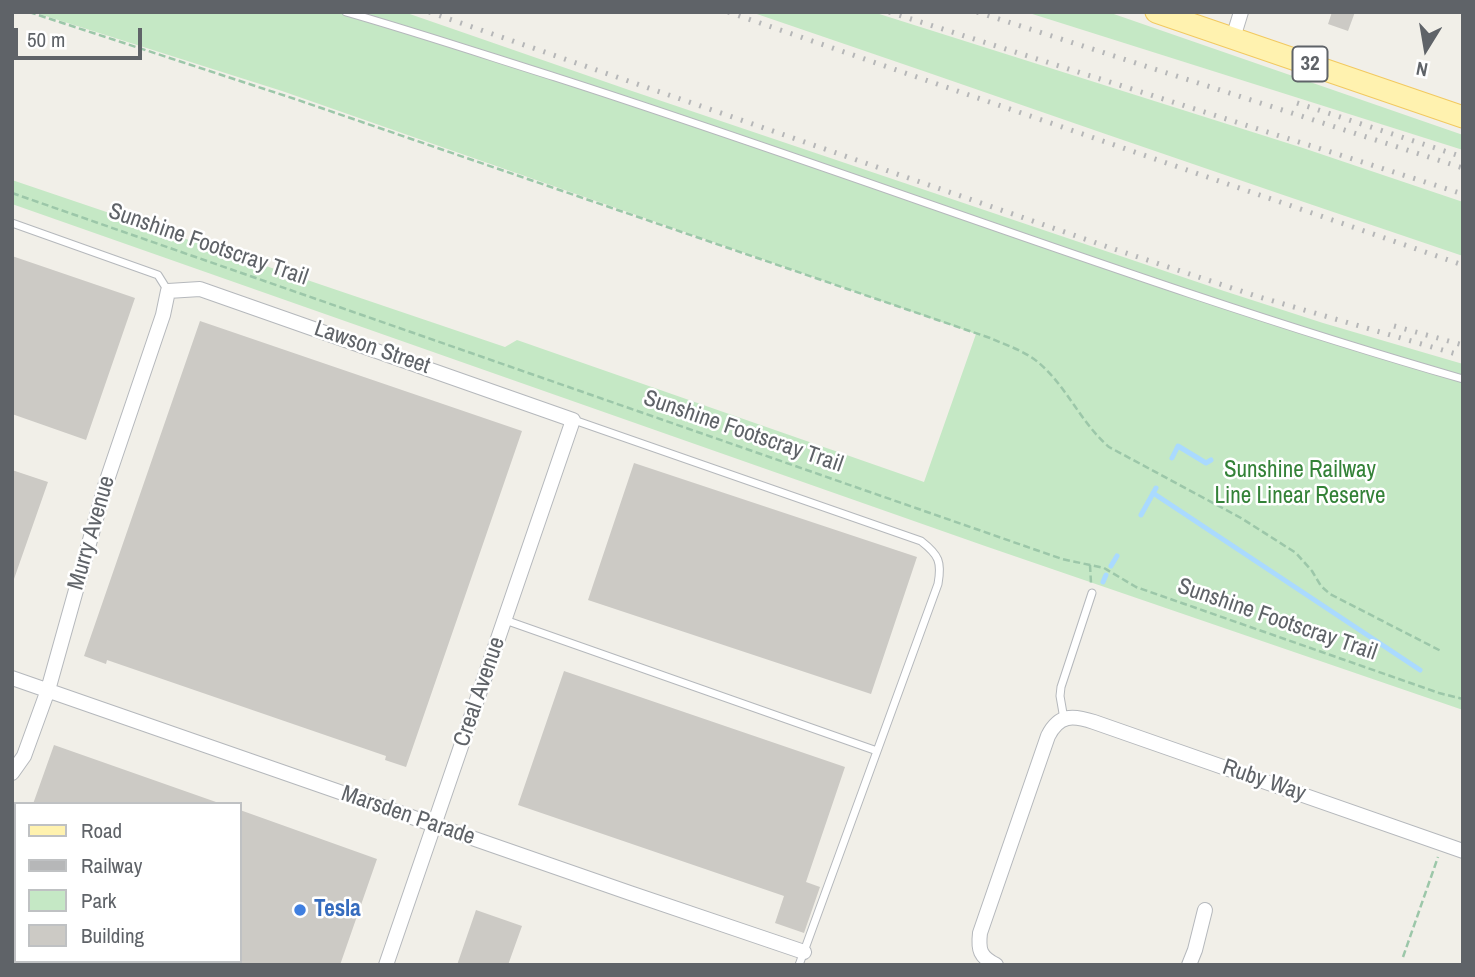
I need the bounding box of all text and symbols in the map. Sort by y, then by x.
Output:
scale bar [18,14,145,58]
north arrow [1391,14,1461,84]
text: 50 m [27,25,65,54]
road number: 32 [1292,46,1328,82]
text: N [1414,56,1430,83]
street label: Sunshine Footscray Trail [105,198,311,292]
street label: Lawson Street [311,315,433,381]
street label: Sunshine Footscray Trail [640,385,846,479]
park label: Sunshine Railway Line Linear Reserve [1215,457,1385,511]
street label: Murry Avenue [63,473,121,593]
street label: Sunshine Footscray Trail [1174,573,1380,667]
street label: Creal Avenue [448,634,512,750]
street label: Ruby Way [1219,754,1309,808]
street label: Marsden Parade [338,780,478,852]
legend [14,802,242,963]
text: Road [81,816,122,845]
text: Railway [81,851,142,880]
text: Park [81,886,116,915]
place label: Tesla [314,896,361,924]
marker: Tesla [292,902,308,918]
text: Building [81,921,144,950]

